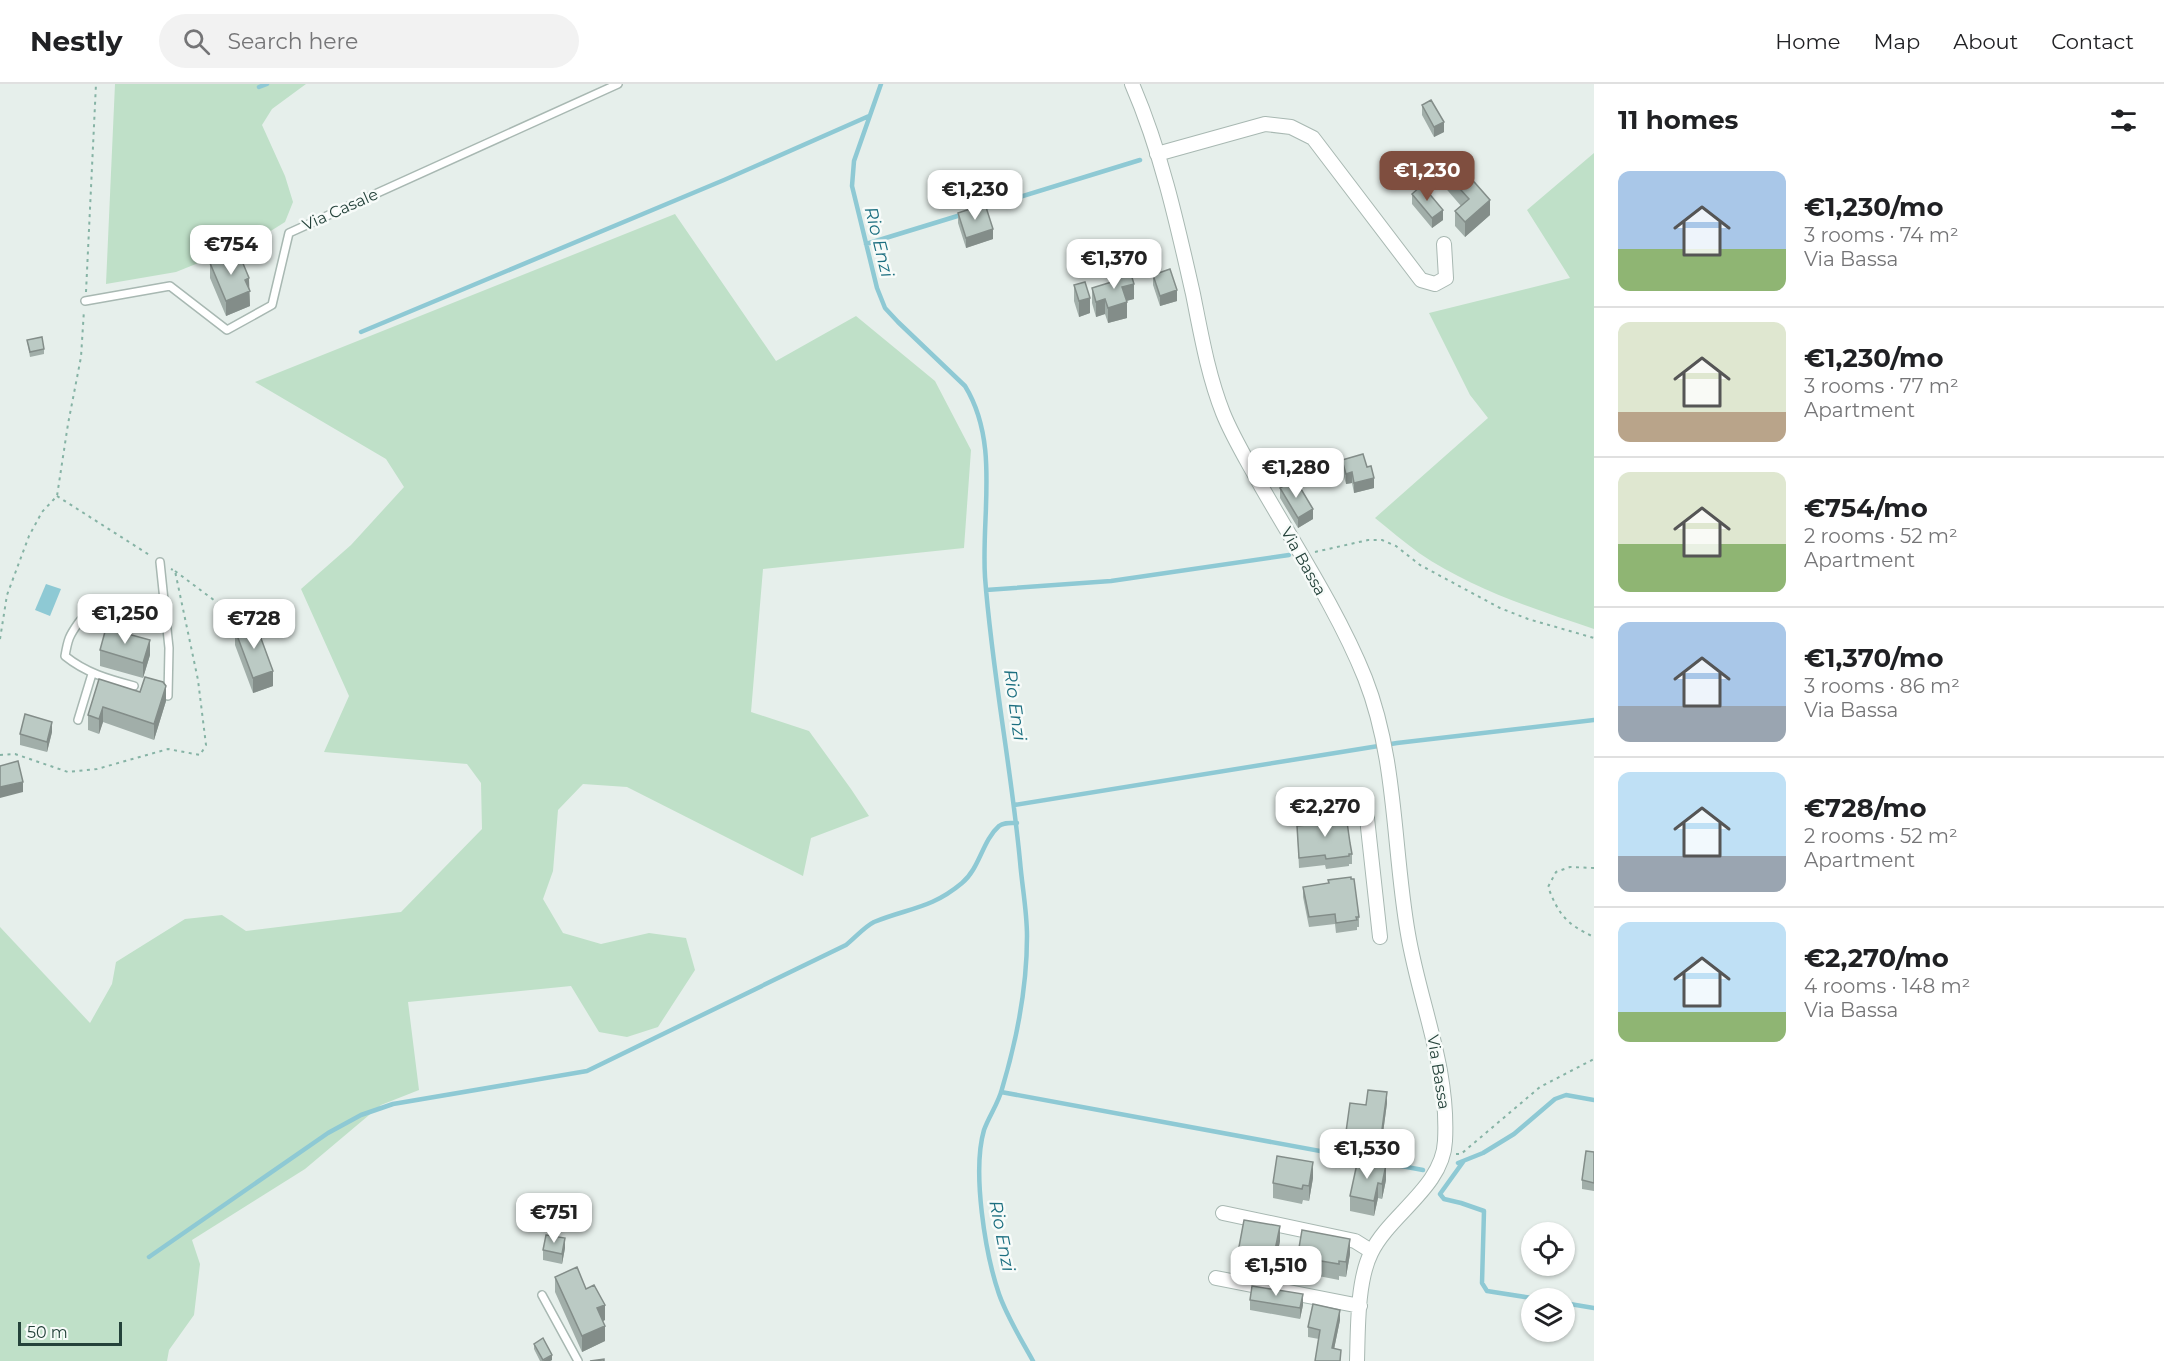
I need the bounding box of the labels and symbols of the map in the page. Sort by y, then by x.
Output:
pin: €1,230 [1378,151,1476,202]
pin: €1,230 [926,170,1024,221]
street label: Via Casale [299,184,381,235]
water label: Rio Enzi [860,204,898,280]
pin: €754 [195,225,267,276]
pin: €1,370 [1065,239,1163,290]
pin: €1,280 [1247,448,1345,499]
street label: Via Bassa [1277,524,1330,599]
pin: €1,250 [76,594,174,645]
pin: €728 [218,599,290,650]
water label: Rio Enzi [999,668,1031,742]
pin: €2,270 [1276,787,1374,838]
street label: Via Bassa [1423,1033,1454,1111]
pin: €1,530 [1318,1129,1416,1180]
pin: €751 [518,1193,590,1244]
water label: Rio Enzi [984,1199,1020,1274]
pin: €1,510 [1227,1246,1325,1297]
scale bar [18,1319,122,1346]

